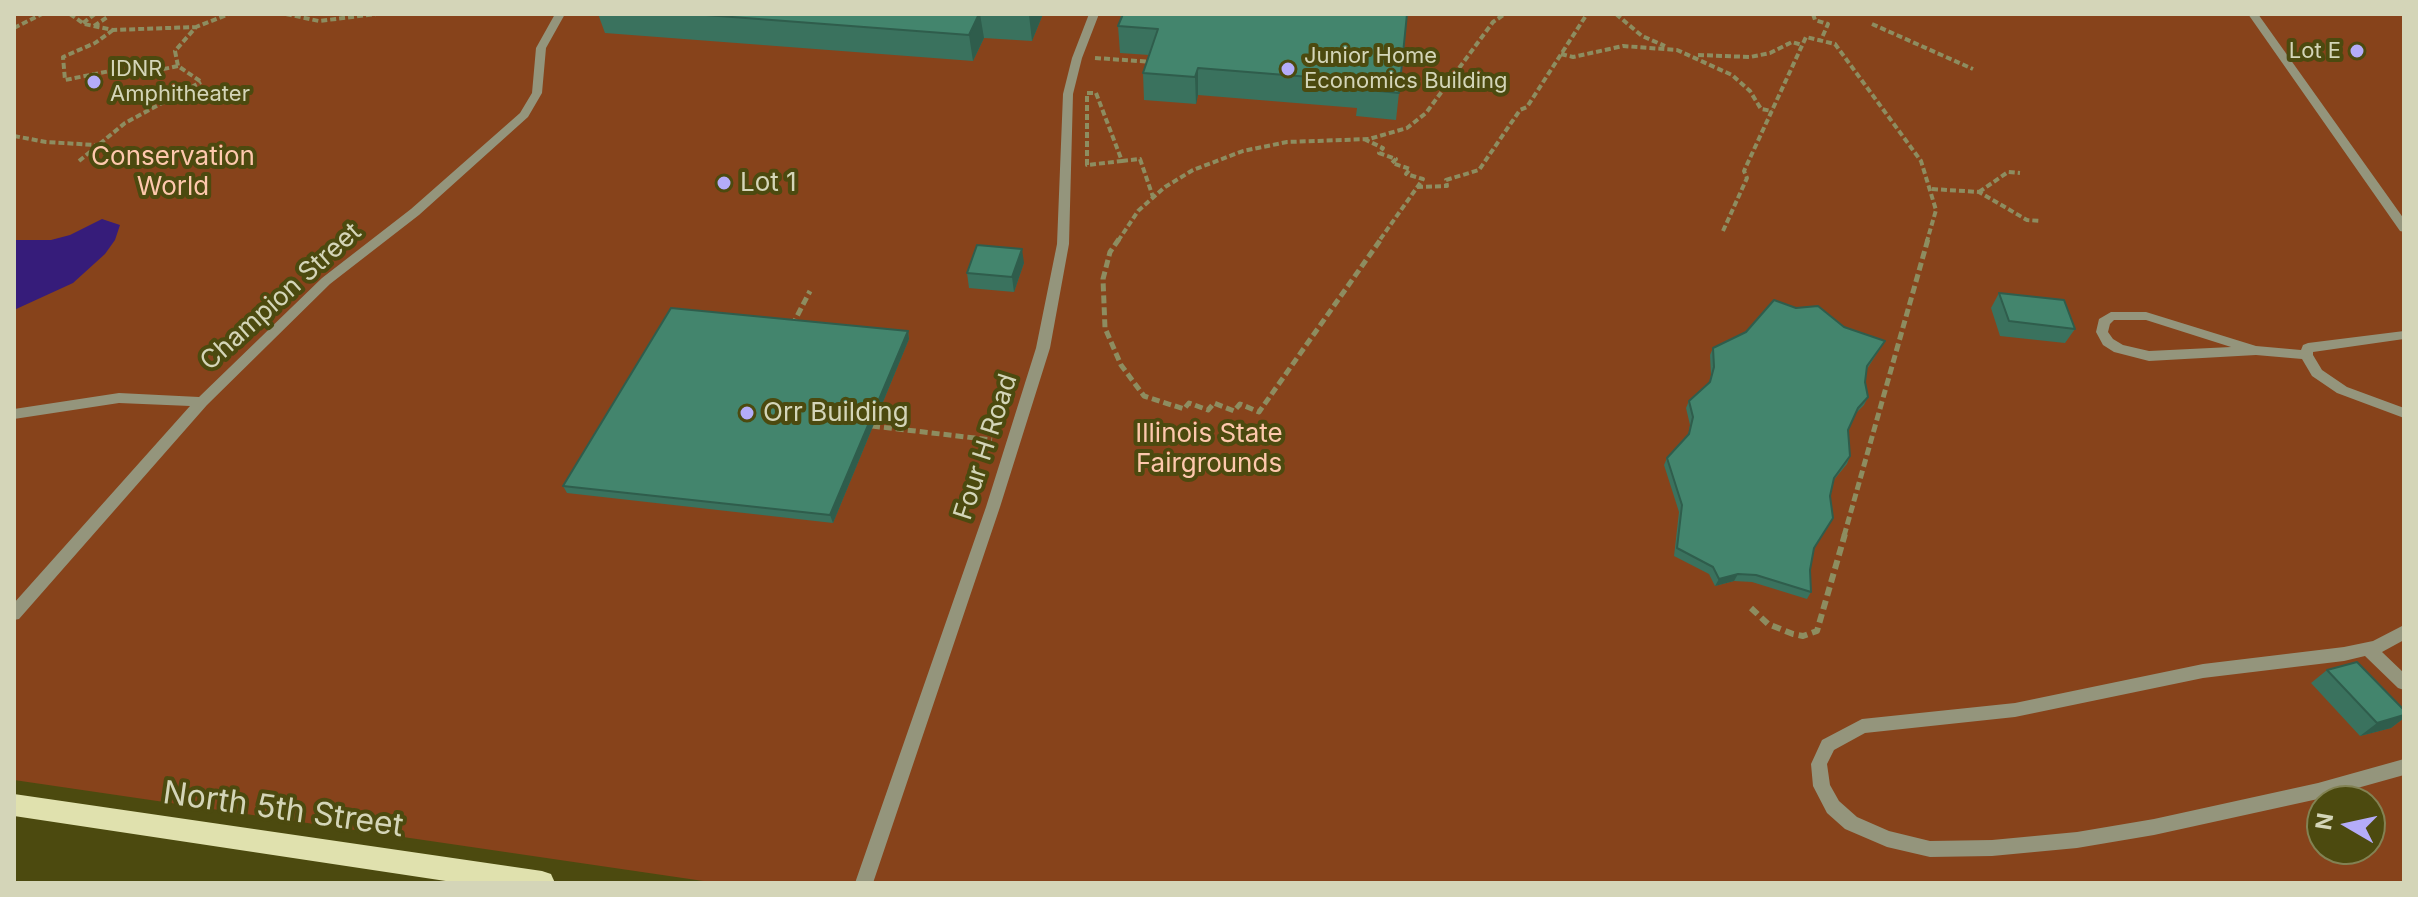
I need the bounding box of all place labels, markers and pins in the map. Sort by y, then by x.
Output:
place label: Lot E [2289,38,2341,64]
marker: Lot E [2348,42,2366,60]
place label: Junior Home Economics Building [1304,43,1507,94]
place label: IDNR Amphitheater [110,56,250,108]
marker: Junior Home Economics Building [1279,60,1297,78]
marker: IDNR Amphitheater [85,73,103,91]
place label: Lot 1 [740,167,797,199]
marker: Lot 1 [715,174,733,192]
place label: Orr Building [763,397,909,429]
marker: Orr Building [738,404,756,422]

